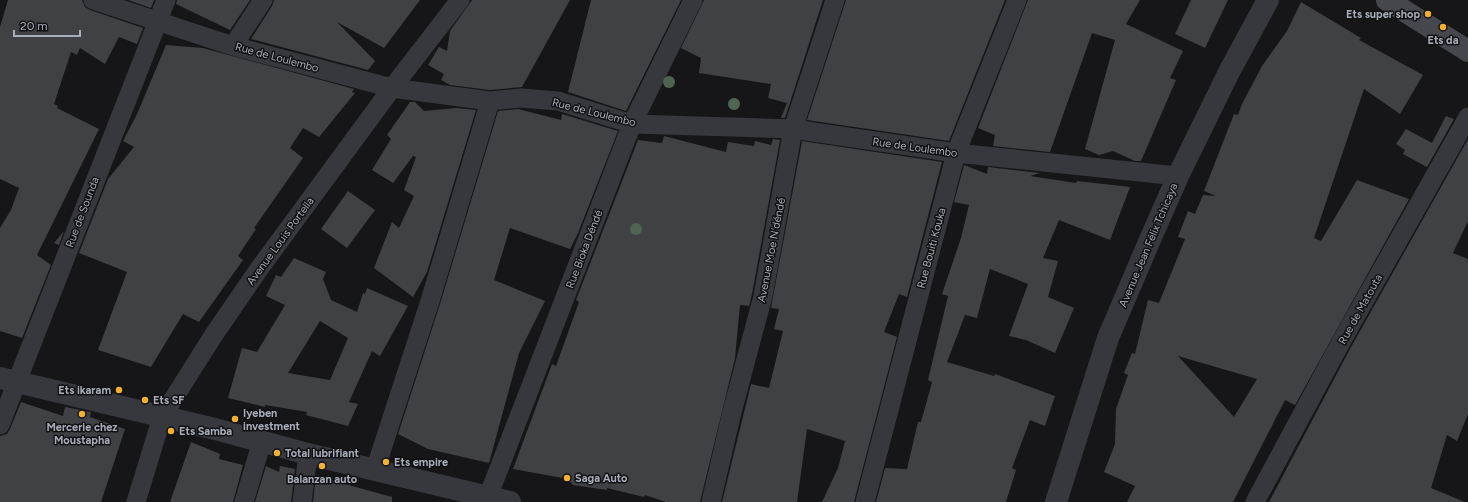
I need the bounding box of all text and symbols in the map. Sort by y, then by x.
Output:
place label: Ets super shop [1346,8,1420,21]
marker: Ets super shop [1423,9,1433,19]
scale bar [14,12,80,38]
text: 20 m [20,19,48,33]
marker: Ets da [1438,22,1448,32]
place label: Ets da [1427,34,1459,47]
street label: Rue de Loulembo [234,40,320,75]
street label: Rue de Loulembo [551,96,637,129]
street label: Rue de Loulembo [872,135,958,160]
street label: Rue de Sounda [63,175,102,249]
street label: Avenue Jean Félix Tchicaya [1116,181,1181,309]
street label: Avenue Louis Portella [244,195,317,288]
street label: Avenue Moe N'déndé [755,197,788,303]
street label: Rue Bouiti Kouka [914,206,948,290]
street label: Rue Bioka Déndé [564,208,605,290]
street label: Rue de Matouta [1336,272,1385,347]
place label: Ets ikaram [58,384,111,397]
marker: Ets ikaram [114,385,124,395]
place label: Ets SF [153,394,184,407]
marker: Ets SF [140,395,150,405]
place label: Iyeben investment [243,407,300,433]
marker: Mercerie chez Moustapha [77,409,87,419]
marker: Iyeben investment [230,414,240,424]
place label: Mercerie chez Moustapha [46,421,118,447]
place label: Ets Samba [179,425,232,438]
marker: Ets Samba [166,426,176,436]
place label: Total lubrifiant [285,447,359,460]
marker: Total lubrifiant [272,448,282,458]
place label: Ets empire [394,456,448,469]
marker: Ets empire [381,457,391,467]
marker: Balanzan auto [317,461,327,471]
place label: Saga Auto [575,472,628,485]
place label: Balanzan auto [287,473,358,486]
marker: Saga Auto [562,473,572,483]

